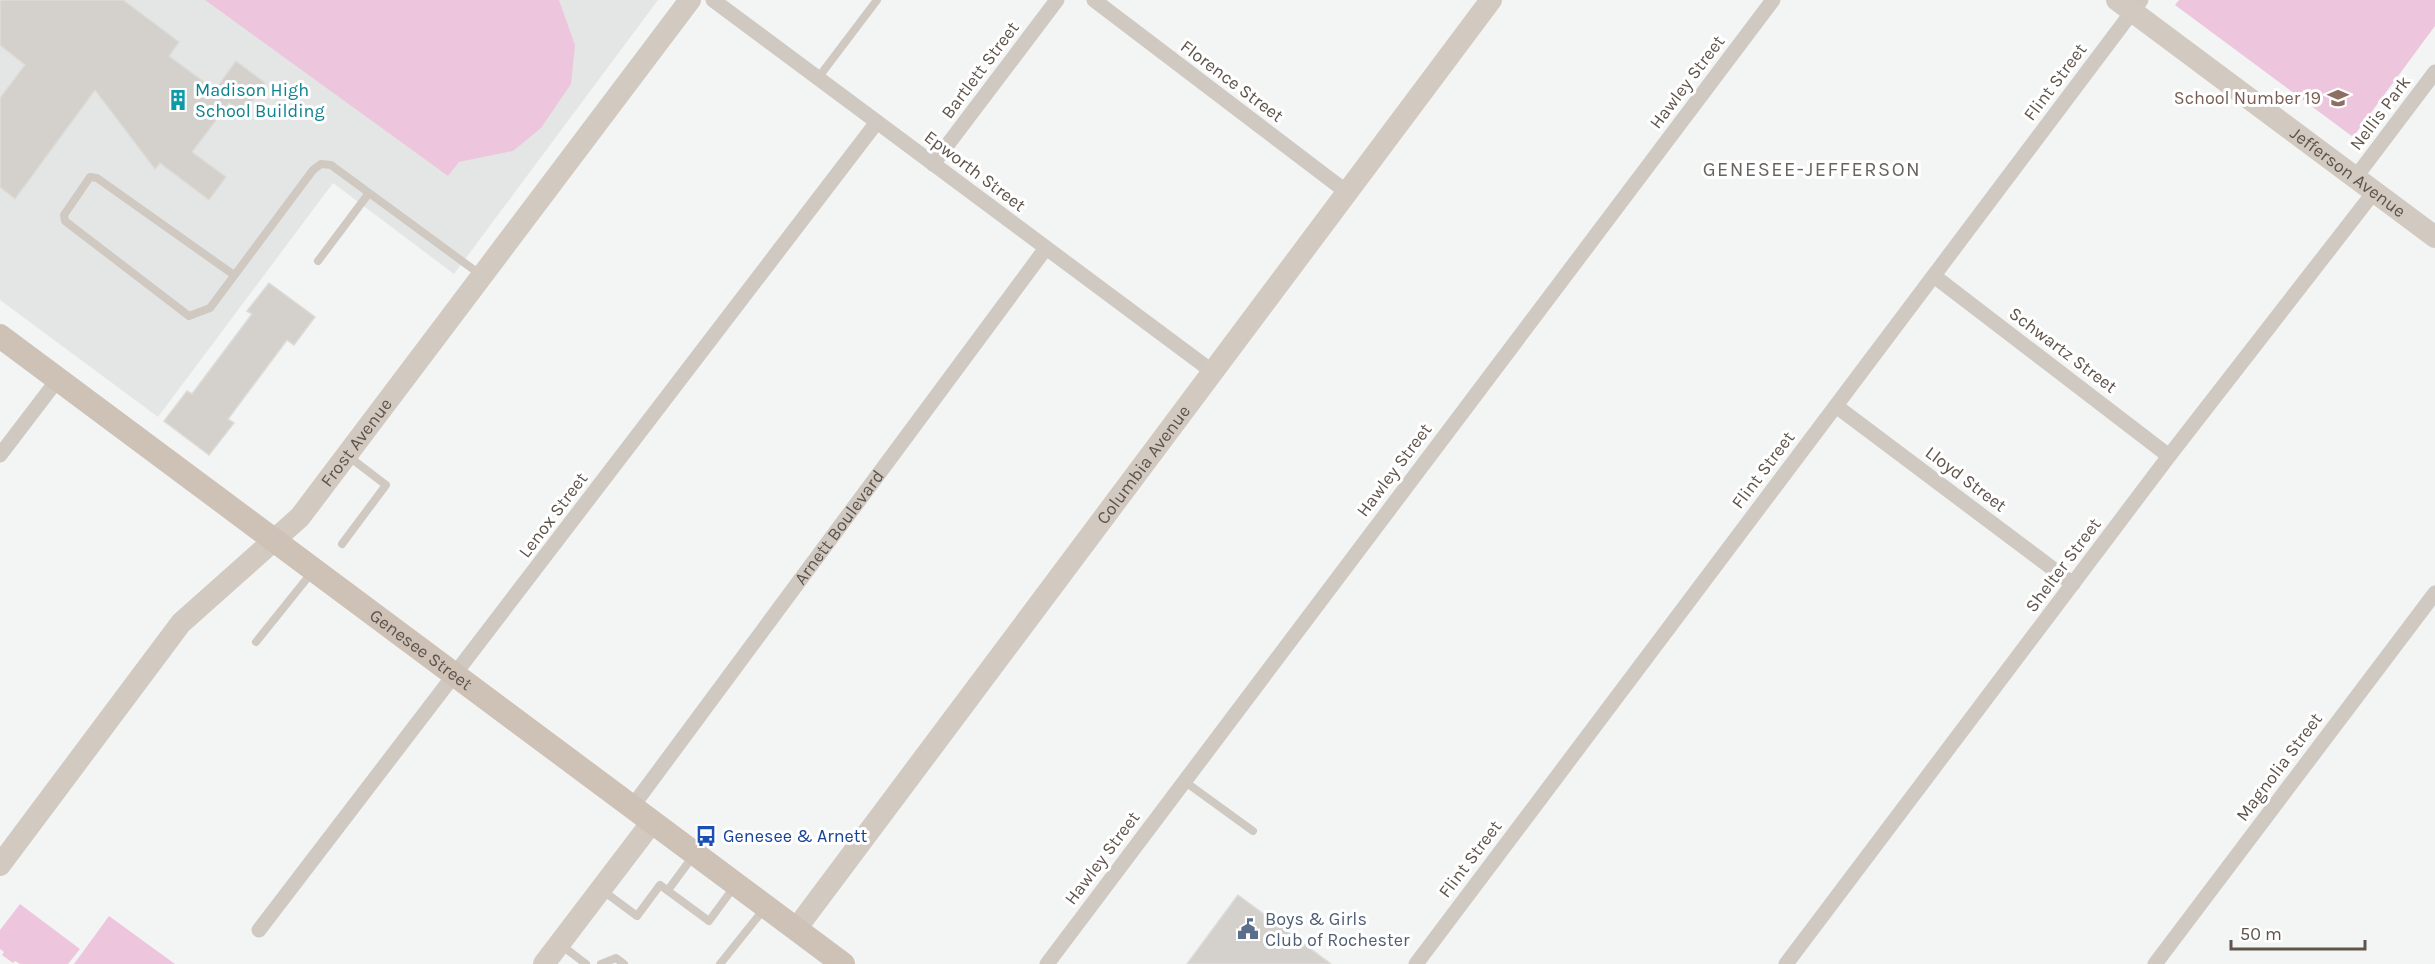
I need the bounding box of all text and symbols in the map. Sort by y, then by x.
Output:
street label: Bartlett Street [936,17,1024,123]
street label: Hawley Street [1645,31,1729,133]
street label: Florence Street [1176,35,1288,127]
street label: Flint Street [2019,39,2091,125]
street label: Nellis Park [2345,72,2415,154]
place label: Madison High School Building [195,79,325,122]
school or university icon: School Number 19 [2326,86,2350,110]
place label: School Number 19 [2174,87,2321,109]
building icon: Madison High School Building [166,88,190,112]
street label: Jefferson Avenue [2286,122,2410,222]
street label: Epworth Street [920,126,1030,216]
district label: GENESEE-JEFFERSON [1703,158,1921,181]
street label: Schwartz Street [2005,302,2122,398]
street label: Frost Avenue [316,394,397,491]
street label: Columbia Avenue [1092,401,1195,529]
street label: Hawley Street [1352,419,1436,521]
street label: Flint Street [1727,427,1799,513]
street label: Lloyd Street [1921,441,2011,517]
street label: Arnett Boulevard [789,466,889,589]
street label: Lenox Street [514,468,592,562]
street label: Shelter Street [2020,513,2106,616]
street label: Genesee Street [365,604,477,695]
street label: Magnolia Street [2231,708,2327,826]
street label: Hawley Street [1060,807,1144,909]
street label: Flint Street [1434,816,1506,902]
bus stop icon: Genesee & Arnett [694,824,718,848]
place label: Genesee & Arnett [723,825,868,847]
place label: Boys & Girls Club of Rochester [1265,908,1410,951]
scale bar [2231,913,2364,951]
public building icon: Boys & Girls Club of Rochester [1236,917,1260,941]
text: 50 m [2240,923,2282,945]

